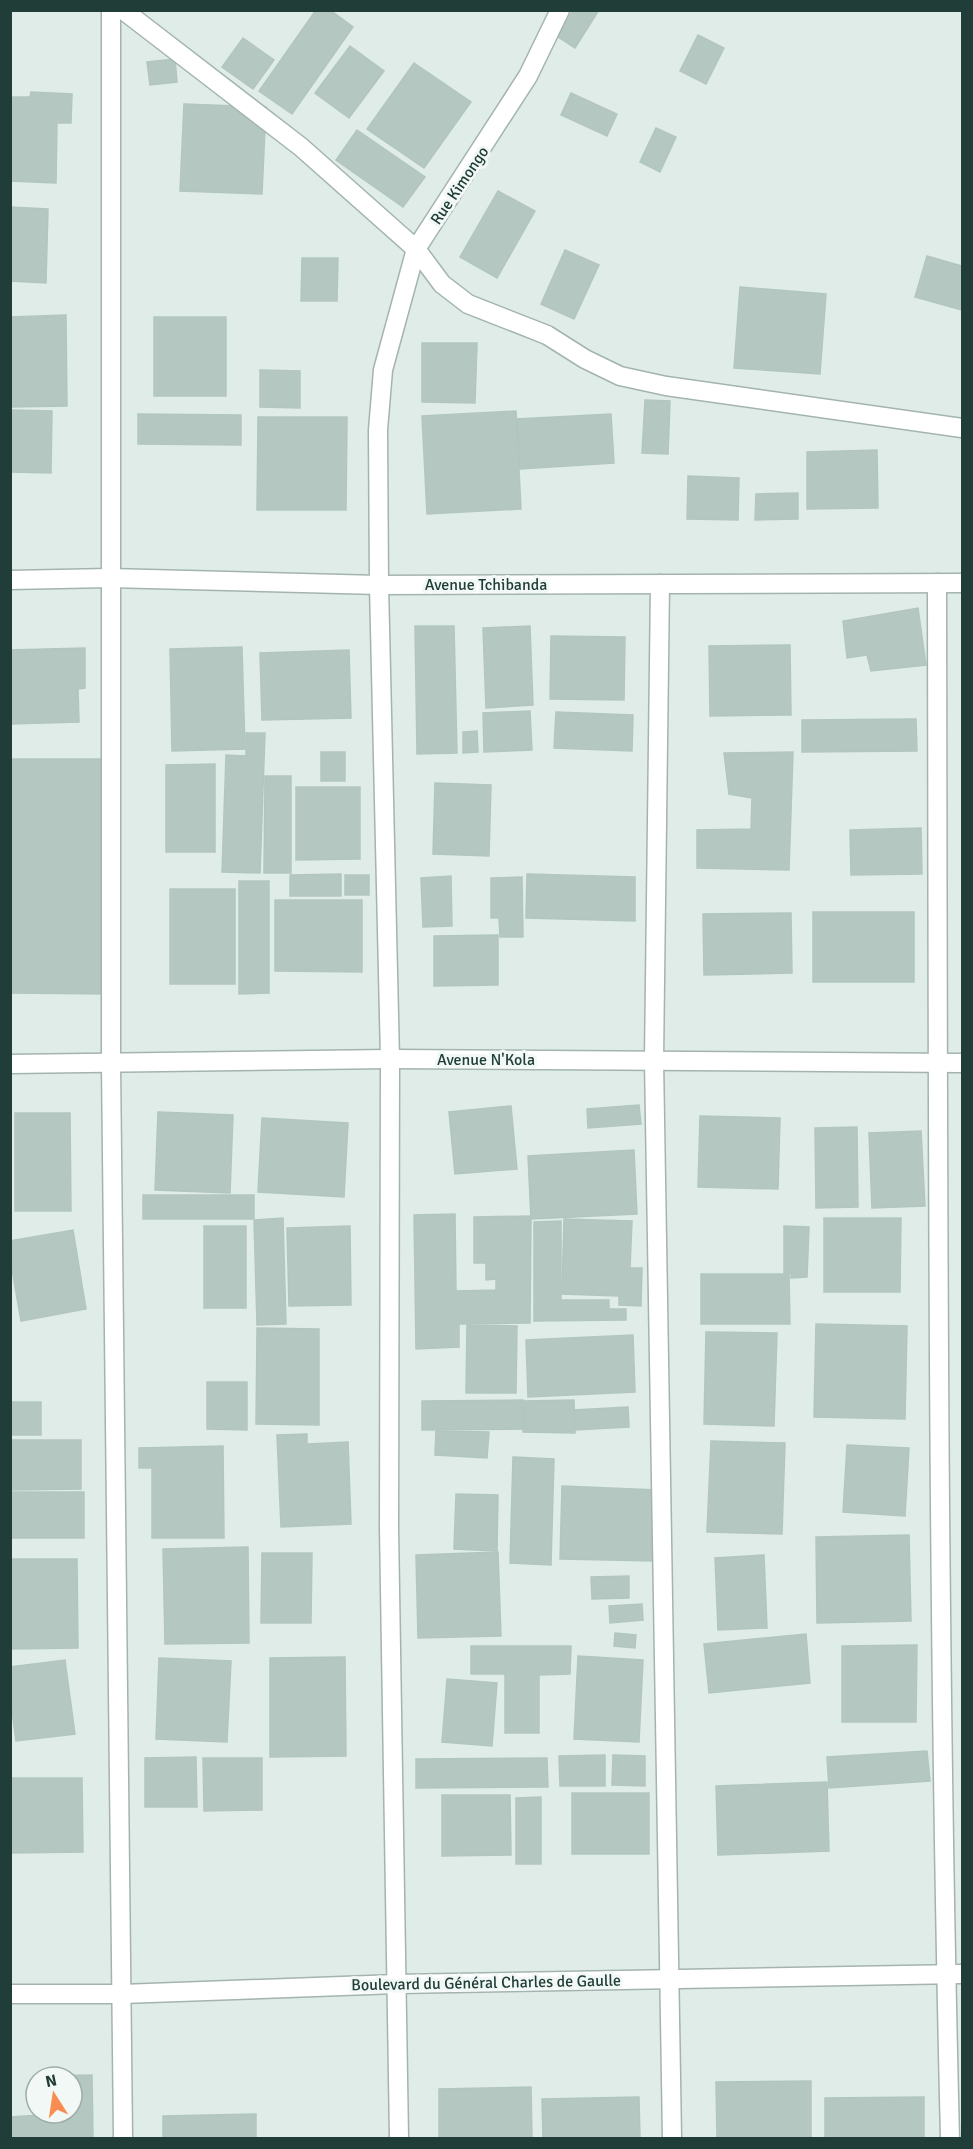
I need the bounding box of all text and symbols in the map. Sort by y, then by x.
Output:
street label: Rue Kimongo [426,143,493,228]
street label: Avenue Tchibanda [425,575,547,595]
street label: Avenue N'Kola [437,1050,535,1070]
street label: Boulevard du Général Charles de Gaulle [351,1971,621,1995]
north arrow [24,2065,84,2125]
text: N [44,2070,59,2092]

